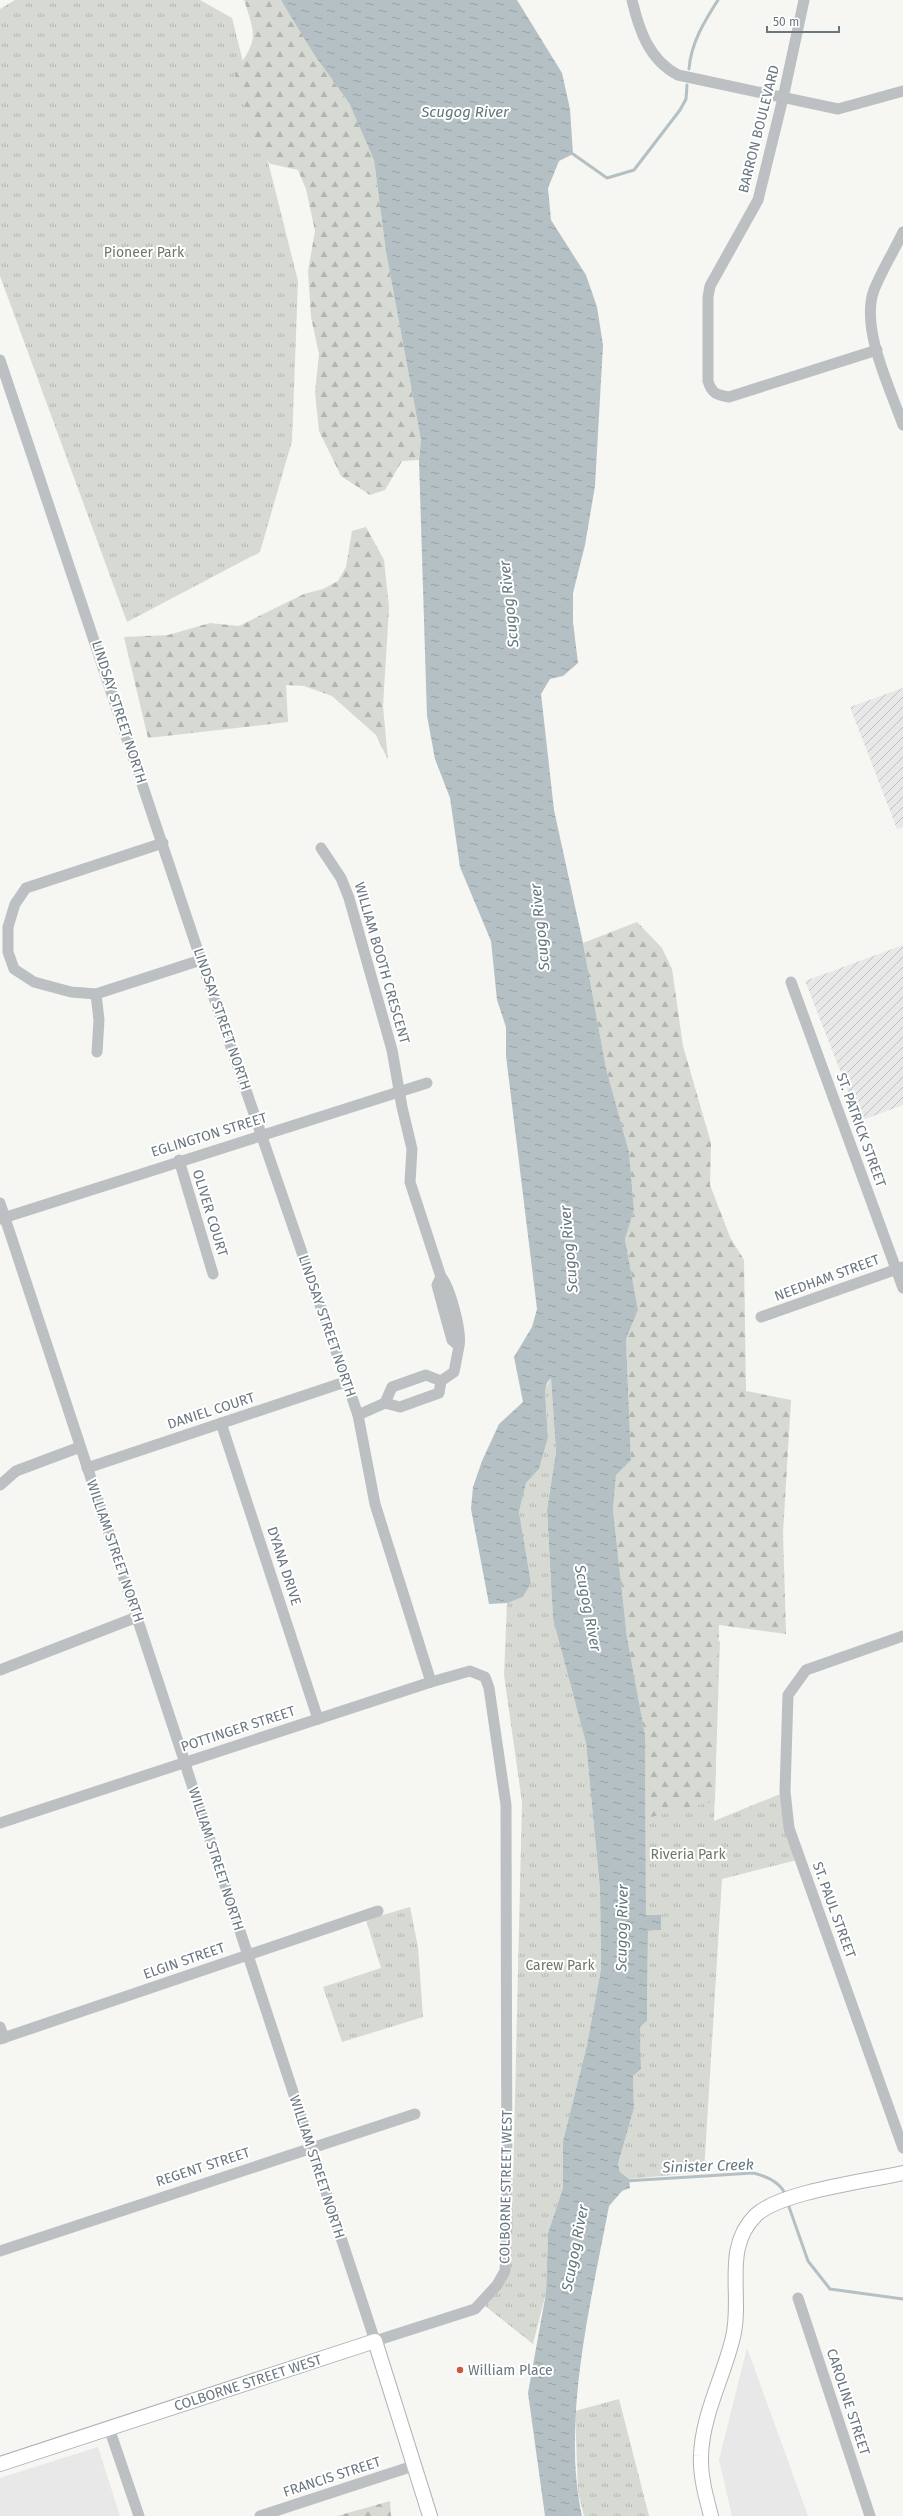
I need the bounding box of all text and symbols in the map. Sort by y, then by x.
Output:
scale bar [767,8,839,34]
text: 50 m [773,15,799,29]
street label: BARRON BOULEVARD [735,63,783,195]
water label: Scugog River [420,103,510,121]
park label: Pioneer Park [104,244,185,261]
water label: Scugog River [495,558,523,649]
street label: LINDSAY STREET NORTH [88,638,150,786]
street label: WILLIAM BOOTH CRESCENT [351,880,413,1047]
water label: Scugog River [526,881,554,972]
street label: LINDSAY STREET NORTH [190,946,254,1092]
street label: ST. PATRICK STREET [832,1071,890,1190]
street label: EGLINGTON STREET [149,1109,270,1161]
street label: OLIVER COURT [189,1167,232,1259]
water label: Scugog River [556,1203,582,1294]
street label: NEEDHAM STREET [772,1251,883,1305]
street label: LINDSAY STREET NORTH [295,1253,359,1399]
street label: DANIEL COURT [165,1389,257,1433]
street label: WILLIAM STREET NORTH [83,1478,147,1624]
street label: DYANA DRIVE [263,1524,305,1608]
water label: Scugog River [571,1562,605,1654]
street label: POTTINGER STREET [179,1702,298,1756]
street label: WILLIAM STREET NORTH [185,1785,247,1933]
park label: Riveria Park [650,1846,726,1863]
street label: ST. PAUL STREET [809,1860,860,1961]
water label: Scugog River [612,1883,632,1973]
street label: ELGIN STREET [141,1939,228,1983]
park label: Carew Park [525,1957,595,1974]
street label: WILLIAM STREET NORTH [286,2093,348,2241]
street label: COLBORNE STREET WEST [496,2109,516,2264]
street label: REGENT STREET [154,2144,253,2190]
water label: Sinister Creek [661,2155,754,2177]
water label: Scugog River [558,2202,592,2294]
street label: CAROLINE STREET [823,2347,873,2458]
street label: COLBORNE STREET WEST [172,2351,325,2415]
place label: William Place [468,2362,553,2379]
marker: William Place [455,2365,465,2375]
street label: FRANCIS STREET [281,2453,384,2501]

